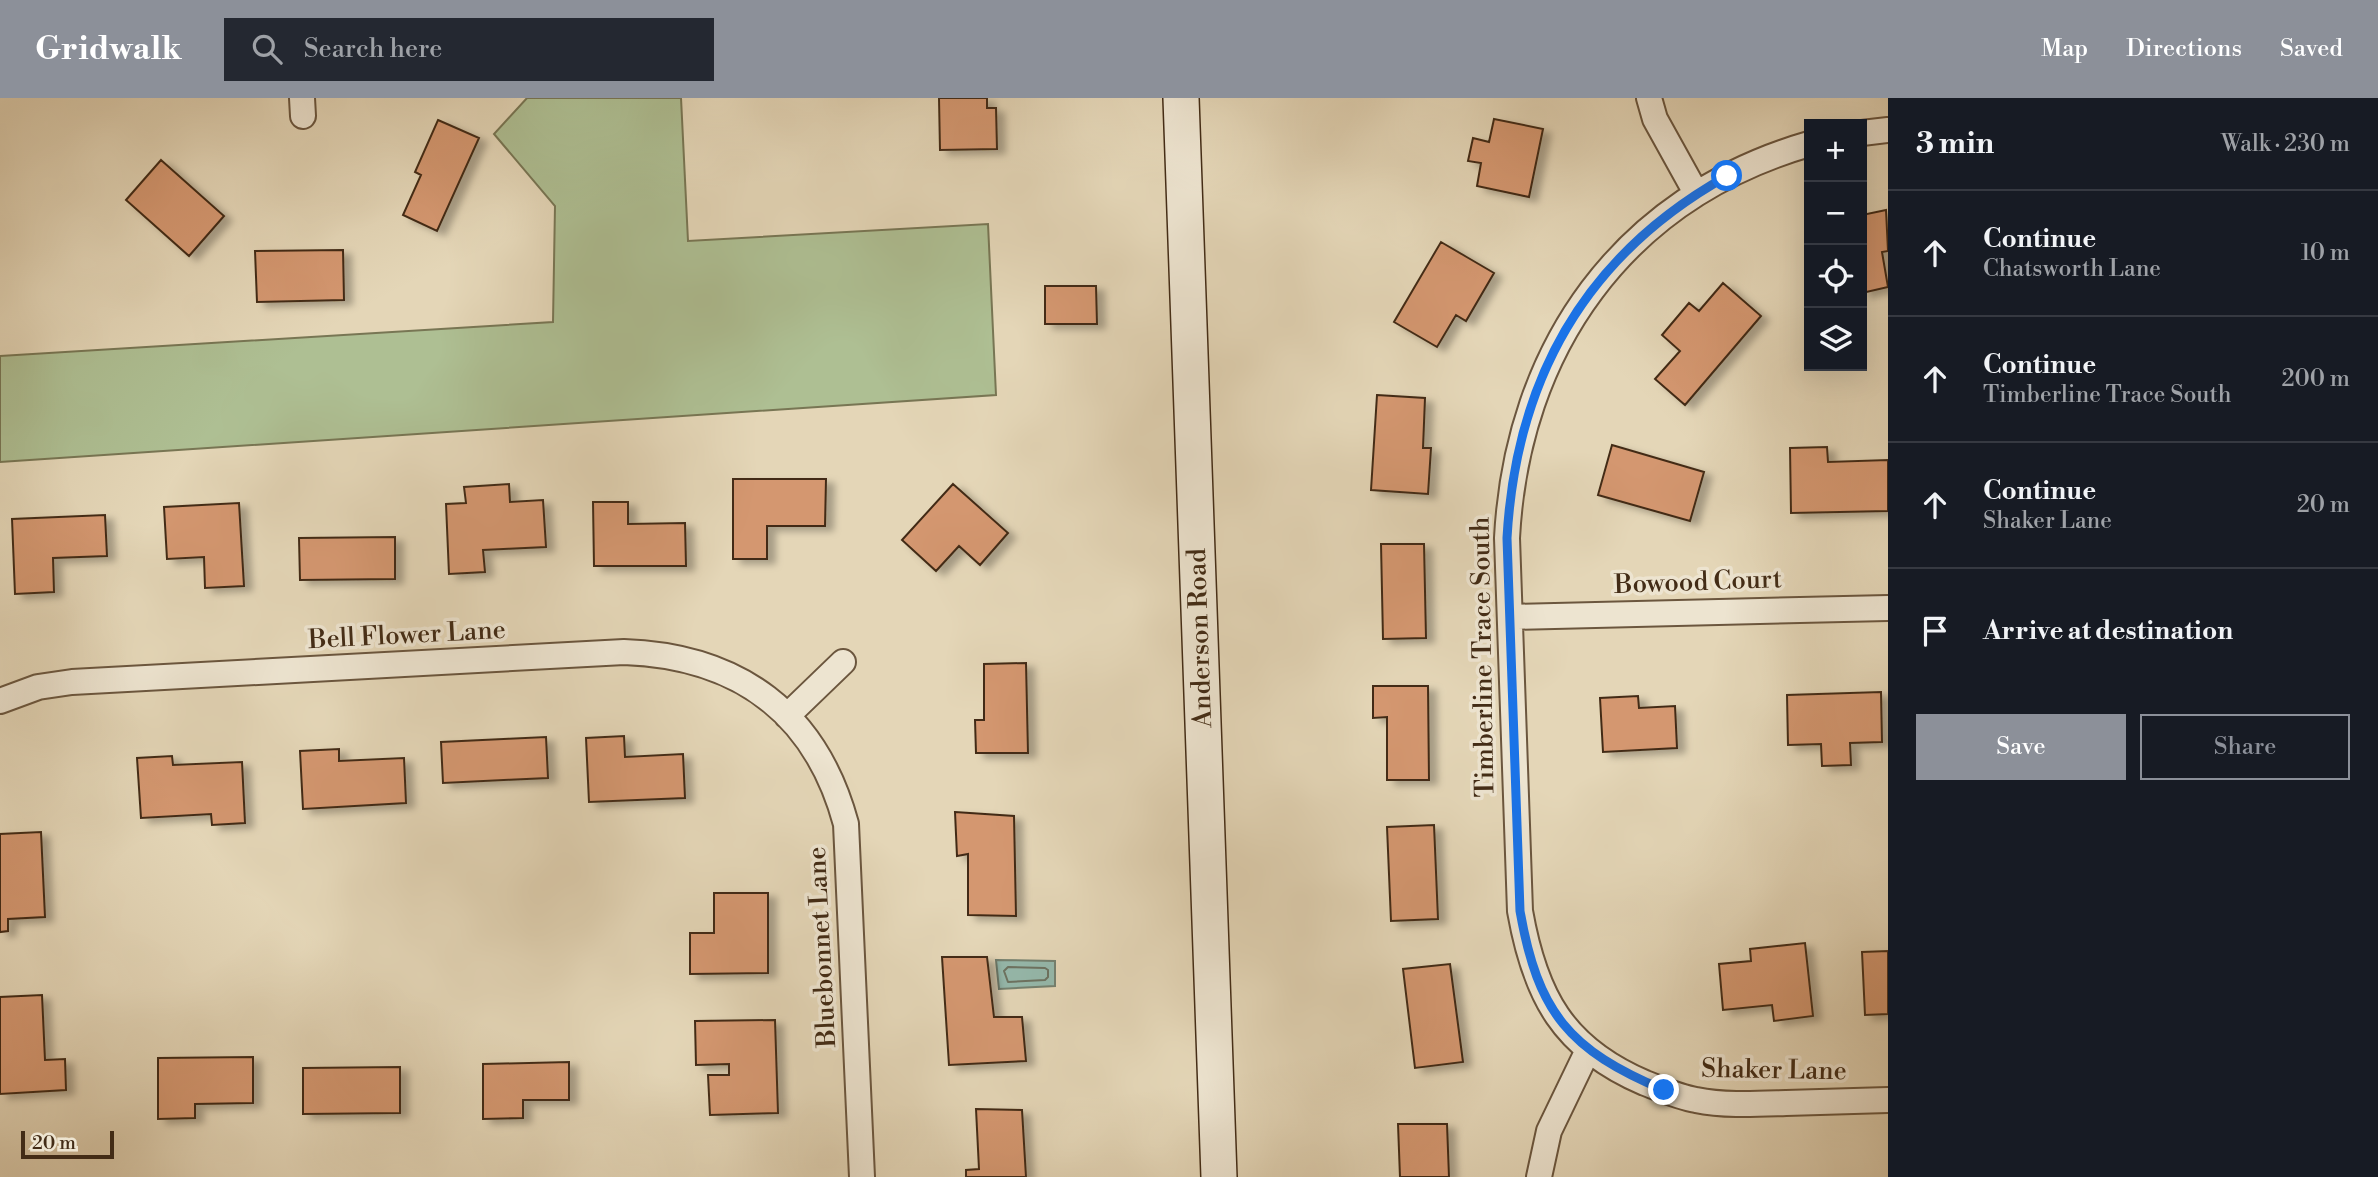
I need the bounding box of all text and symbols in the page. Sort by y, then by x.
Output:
search box [224,18,714,81]
text: Gridwalk [35,29,182,70]
icon: search [248,30,286,68]
text: Search here [304,33,442,65]
text: Map [2041,34,2088,64]
text: Directions [2126,34,2242,64]
text: Saved [2280,34,2343,64]
map controls [1804,119,1867,371]
button: + [1804,119,1867,182]
text: 3 min [1916,125,1994,163]
text: Walk · 230 m [2221,130,2350,158]
route start [1711,160,1742,191]
button: − [1804,182,1867,245]
text: Continue [1983,223,2096,255]
icon: ahead [1916,234,1954,272]
text: 10 m [2301,239,2350,267]
button: locate [1804,245,1867,308]
text: Chatsworth Lane [1983,255,2161,283]
button: layers [1804,308,1867,371]
text: Continue [1983,349,2096,381]
icon: ahead [1916,360,1954,398]
text: 200 m [2282,365,2350,393]
text: Timberline Trace South [1983,381,2232,409]
text: Continue [1983,475,2096,507]
icon: ahead [1916,486,1954,524]
text: 20 m [2297,491,2350,519]
text: Shaker Lane [1983,507,2112,535]
street label: Timberline Trace South [1465,516,1501,798]
street label: Anderson Road [1181,547,1219,729]
street label: Bowood Court [1613,563,1782,601]
icon: arrive [1916,612,1954,650]
street label: Bell Flower Lane [306,614,507,656]
text: Arrive at destination [1983,615,2233,647]
button: Save [1916,714,2126,780]
button: Share [2140,714,2350,780]
street label: Bluebonnet Lane [801,846,843,1049]
street label: Shaker Lane [1701,1053,1847,1087]
route end [1648,1074,1679,1105]
scale bar [21,1128,114,1160]
text: 20 m [32,1131,76,1155]

